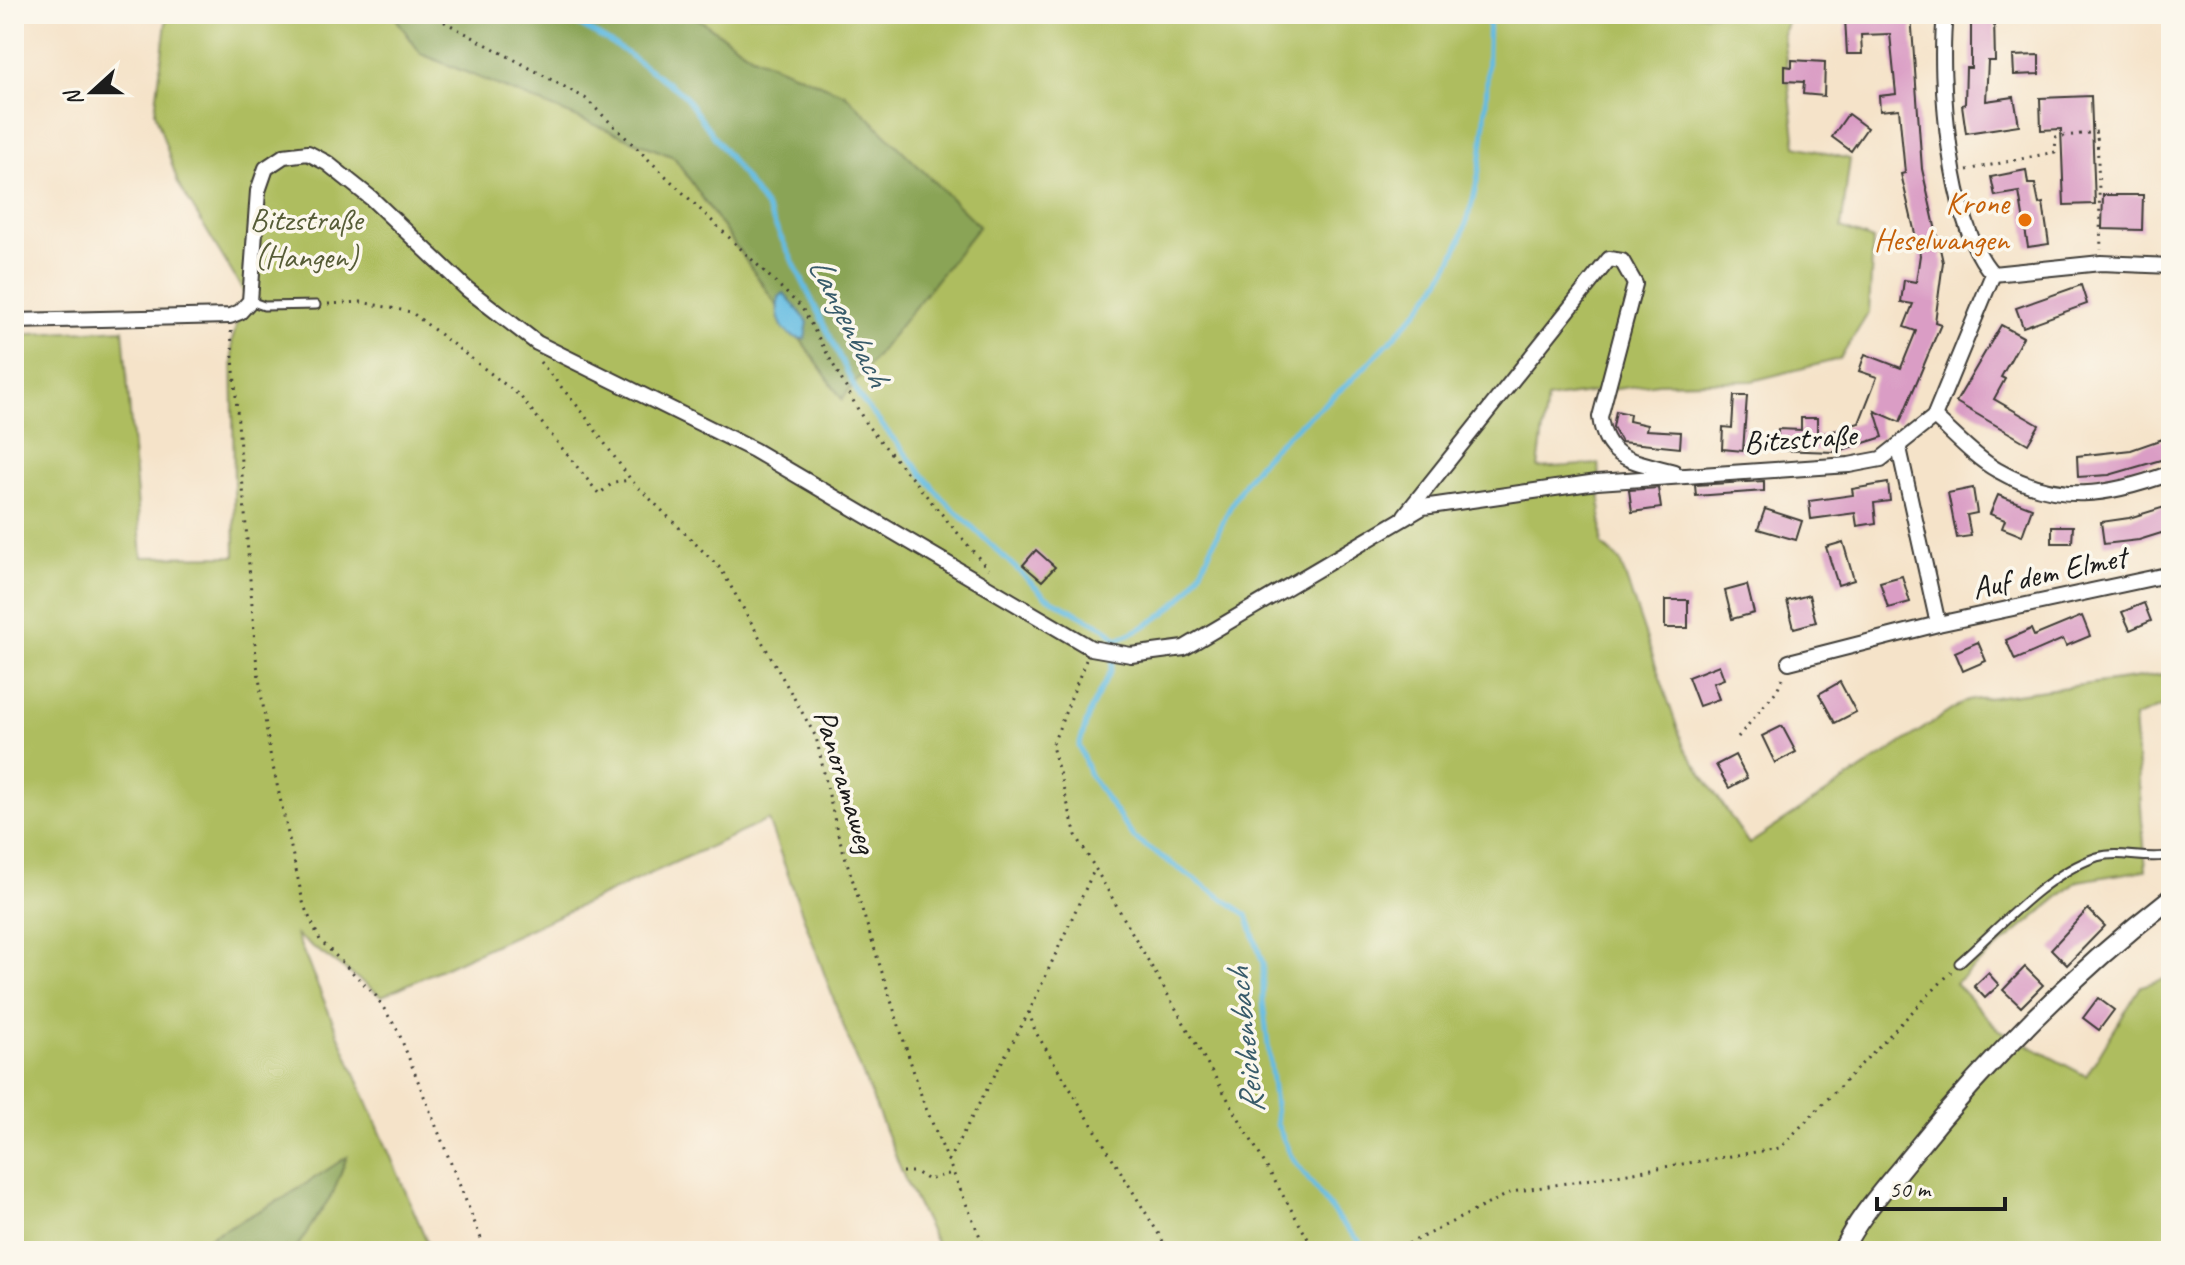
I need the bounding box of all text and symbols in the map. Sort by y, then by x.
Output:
north arrow [52,52,132,132]
text: N [58,84,90,110]
place label: Krone Heselwangen [1874,182,2012,260]
park label: Bitzstraße (Hangen) [250,199,365,277]
marker: Krone Heselwangen [2016,211,2034,229]
water label: Langenbach [799,249,901,395]
street label: Bitzstraße [1742,414,1860,463]
street label: Auf dem Elmet [1968,535,2134,609]
street label: Panoramaweg [804,704,888,860]
water label: Reichenbach [1215,964,1274,1116]
scale bar [1877,1161,2005,1211]
text: 50 m [1889,1174,1932,1204]

